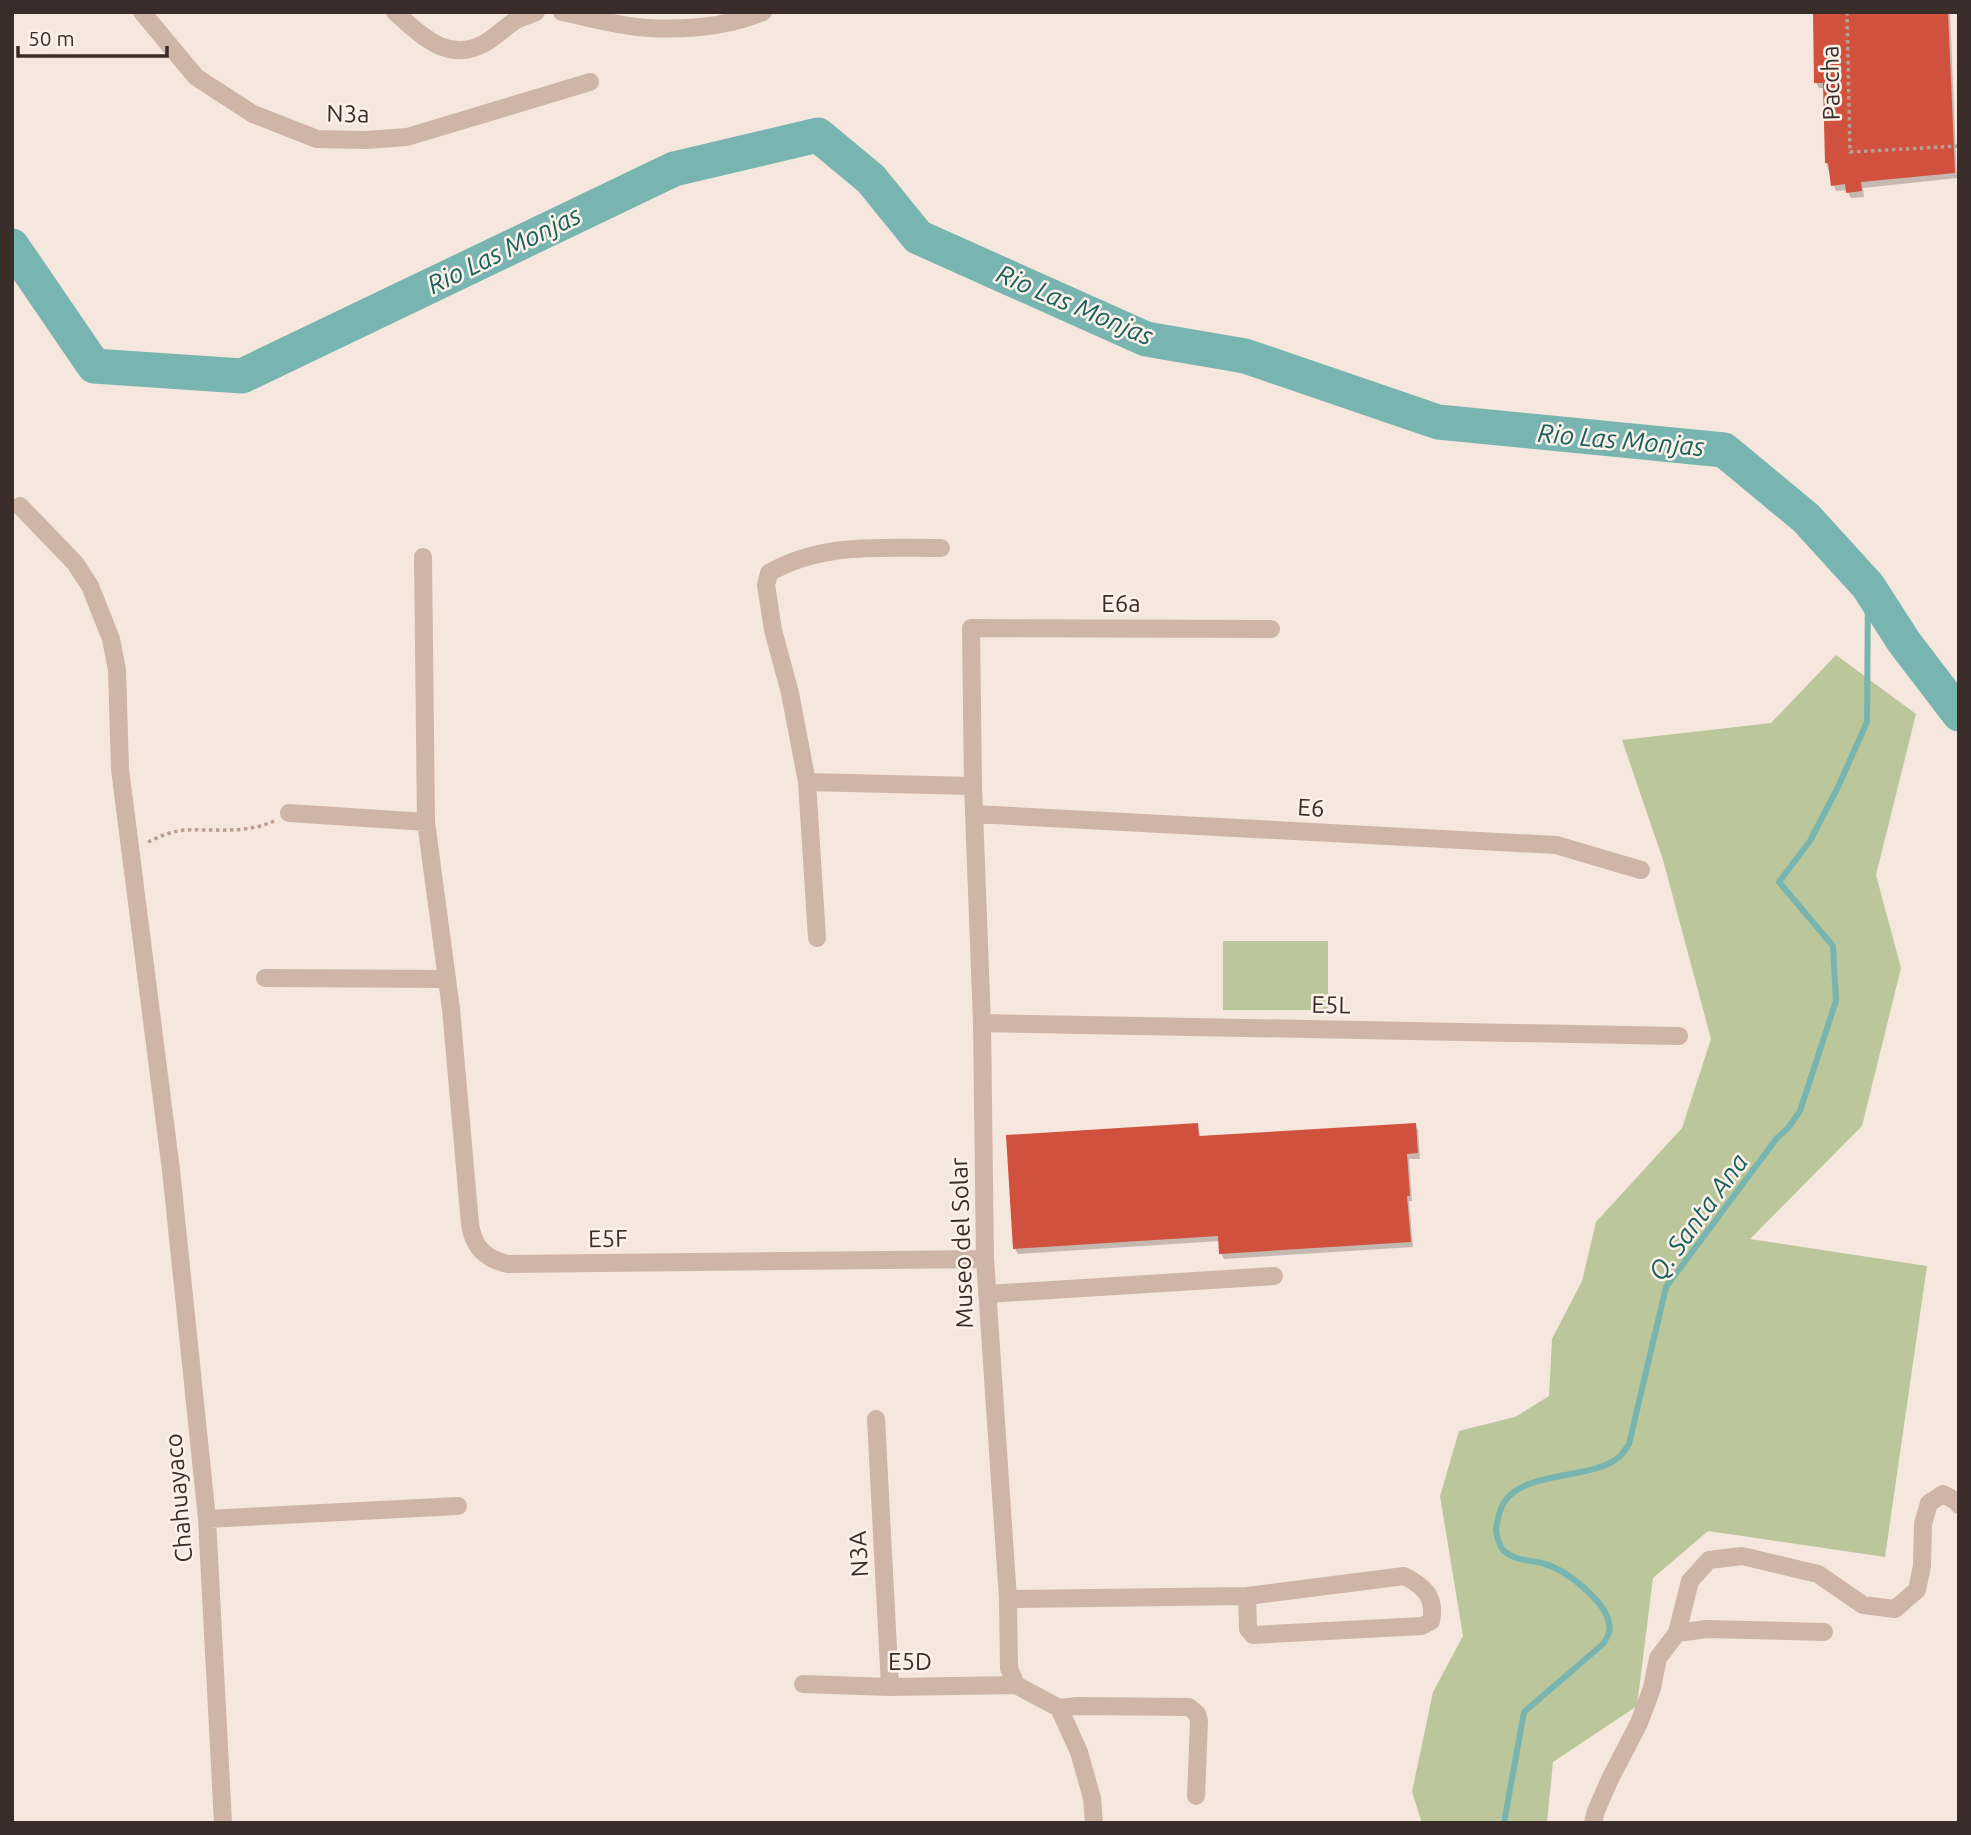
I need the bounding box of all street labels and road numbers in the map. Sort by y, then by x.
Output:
street label: Paccha [1816,45,1845,121]
street label: N3a [326,100,370,127]
street label: E6a [1101,590,1141,617]
street label: E6 [1297,793,1325,822]
street label: E5L [1311,991,1351,1018]
street label: Museo del Solar [945,1157,978,1329]
street label: E5F [588,1225,628,1252]
street label: Chahuayaco [159,1432,198,1564]
street label: N3A [844,1530,873,1578]
street label: E5D [888,1648,932,1675]

